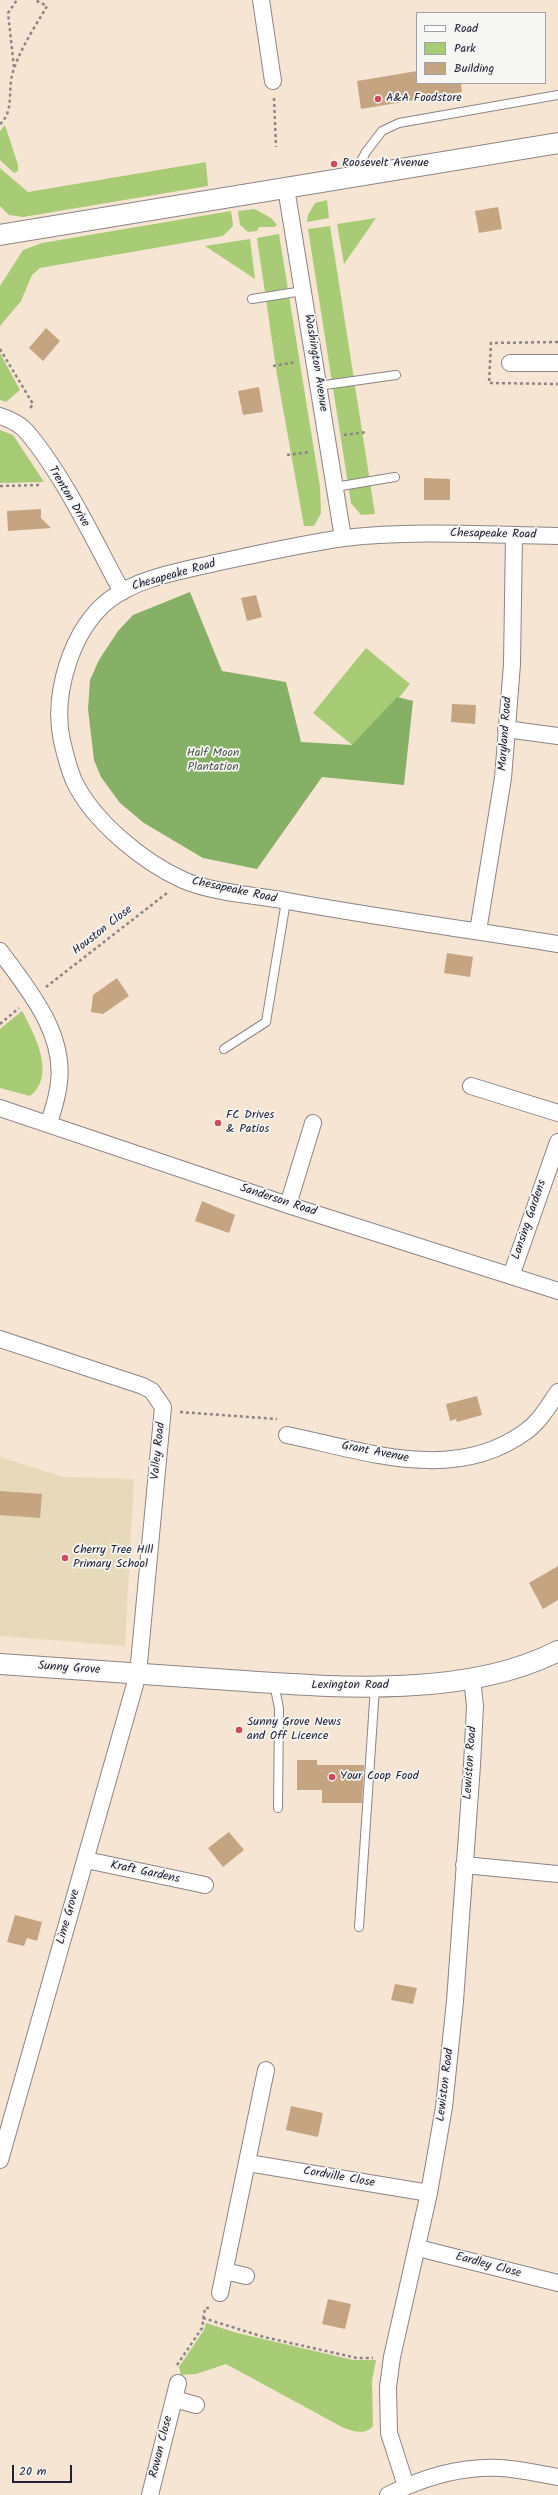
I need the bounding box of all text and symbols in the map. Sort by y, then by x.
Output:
legend [416,12,546,84]
text: Road [454,19,478,38]
text: Park [454,39,476,58]
text: Building [454,59,494,78]
place label: A&A Foodstore [386,92,462,106]
marker: A&A Foodstore [373,94,383,104]
place label: Roosevelt Avenue [342,157,429,171]
marker: Roosevelt Avenue [329,159,339,169]
street label: Washington Avenue [300,313,330,413]
street label: Trenton Drive [44,464,92,530]
street label: Chesapeake Road [450,527,536,543]
street label: Chesapeake Road [130,557,218,595]
street label: Maryland Road [496,696,516,772]
park label: Half Moon Plantation [187,747,239,775]
street label: Chesapeake Road [190,875,278,907]
street label: Houston Close [70,903,136,959]
place label: FC Drives & Patios [226,1109,274,1137]
marker: FC Drives & Patios [213,1118,223,1128]
street label: Lansing Gardens [510,1178,550,1262]
street label: Sanderson Road [238,1182,318,1220]
street label: Valley Road [149,1422,169,1480]
street label: Grant Avenue [340,1439,410,1467]
place label: Cherry Tree Hill Primary School [73,1544,153,1572]
marker: Cherry Tree Hill Primary School [60,1553,70,1563]
street label: Sunny Grove [37,1660,101,1678]
street label: Lexington Road [311,1679,389,1693]
place label: Sunny Grove News and Off Licence [247,1716,341,1744]
marker: Sunny Grove News and Off Licence [234,1725,244,1735]
street label: Lewiston Road [461,1726,481,1800]
place label: Your Coop Food [340,1770,419,1784]
marker: Your Coop Food [327,1772,337,1782]
street label: Kraft Gardens [109,1859,181,1887]
street label: Lime Grove [54,1888,84,1946]
street label: Lewiston Road [434,2048,458,2122]
street label: Cordville Close [302,2165,376,2191]
street label: Eardley Close [454,2250,522,2282]
street label: Rowan Close [147,2414,177,2480]
scale bar [14,2457,74,2483]
text: 20 m [19,2462,46,2481]

